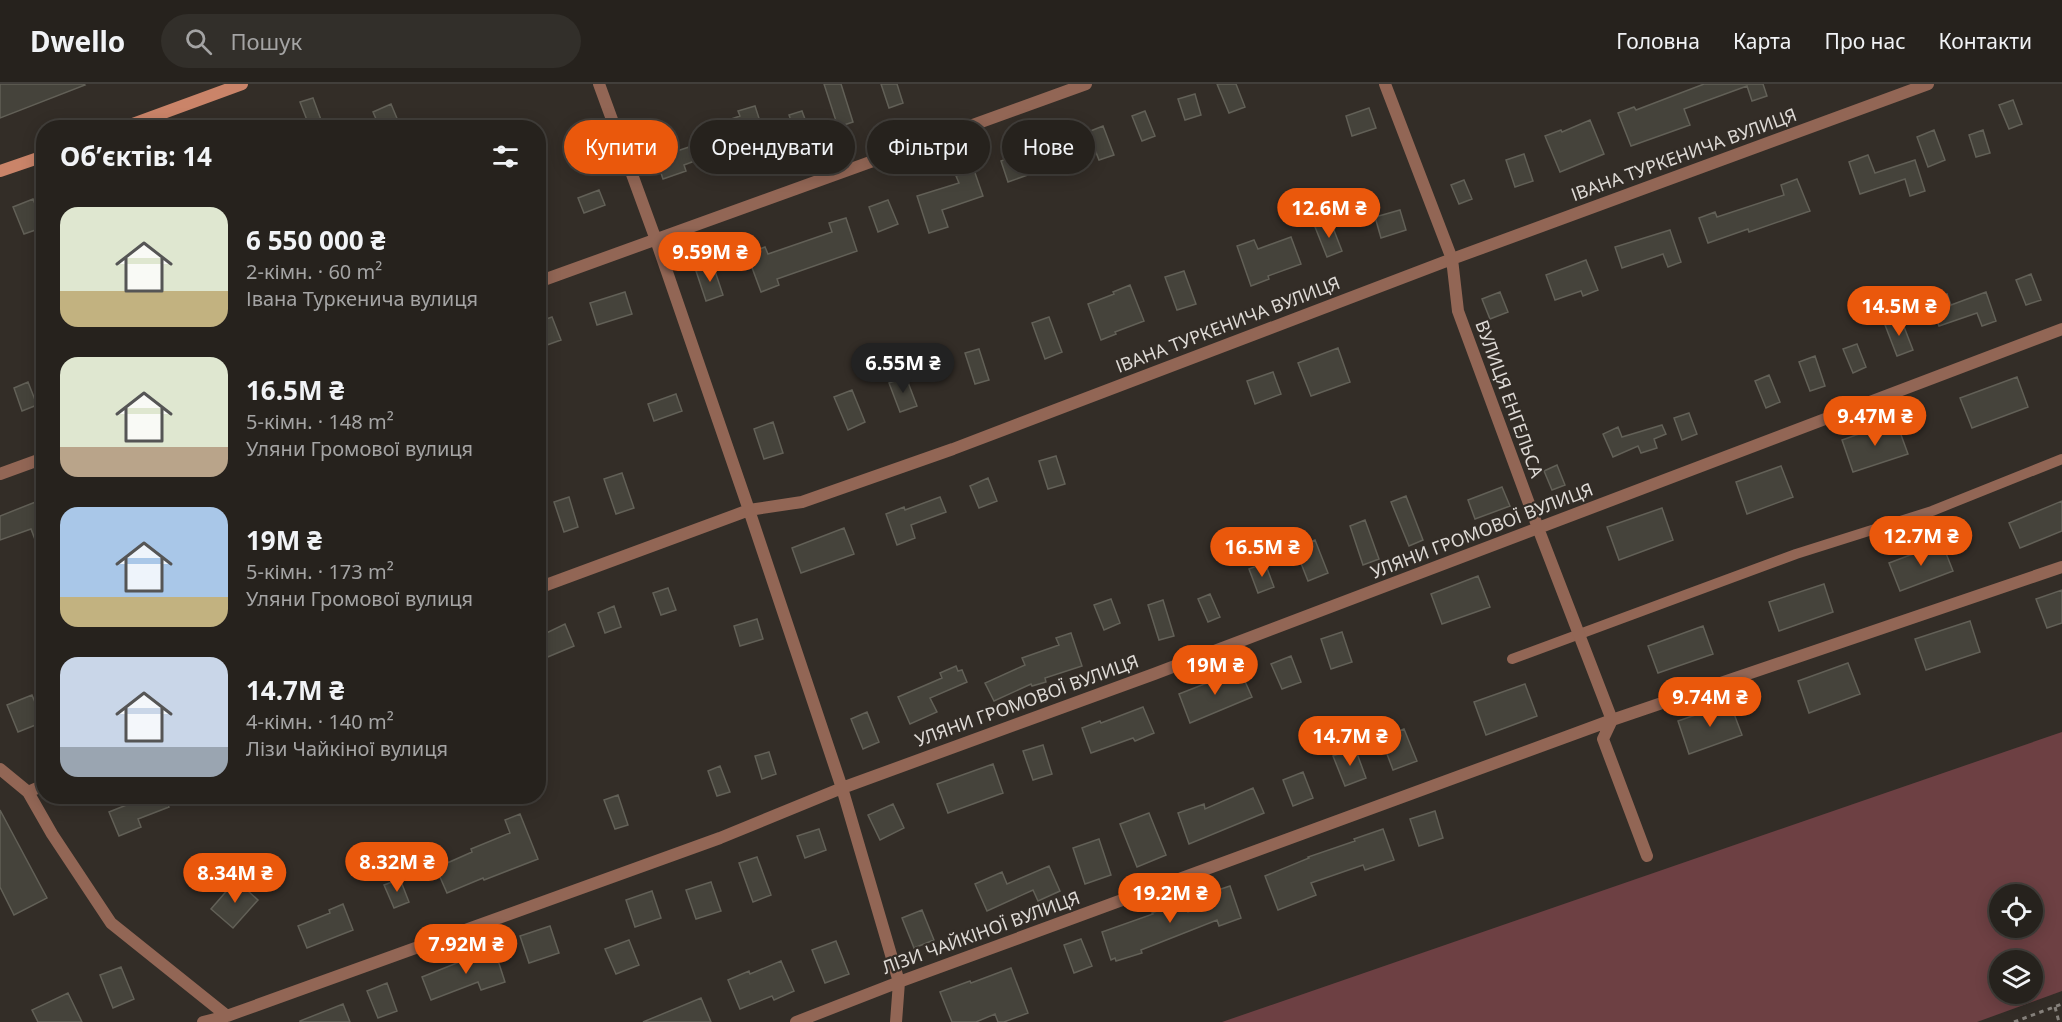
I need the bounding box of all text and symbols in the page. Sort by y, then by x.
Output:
search box [161,14,581,68]
text: Dwello [30,22,125,60]
icon: search [182,25,215,58]
text: Пошук [230,26,302,56]
text: Головна [1616,27,1700,55]
text: Карта [1733,27,1791,55]
text: Про нас [1824,27,1906,55]
text: Контакти [1939,27,2032,55]
street label: ІВАНА ТУРКЕНИЧА ВУЛИЦЯ [1568,102,1800,206]
chip: Купити [564,120,678,174]
chip: Орендувати [690,120,855,174]
chip: Фільтри [867,120,990,174]
chip: Нове [1002,120,1095,174]
text: Об’єктів: 14 [60,138,212,174]
icon: filters [489,140,522,173]
pin: 12.6M ₴ [1274,188,1384,239]
text: 12.6M ₴ [1291,194,1367,221]
text: 6 550 000 ₴ [246,222,385,258]
icon: home [108,231,180,303]
pin: 9.59M ₴ [655,232,765,283]
text: 9.59M ₴ [672,238,748,265]
text: 2-кімн. · 60 m² [246,258,382,285]
street label: ІВАНА ТУРКЕНИЧА ВУЛИЦЯ [1112,270,1343,378]
text: Івана Туркенича вулиця [246,285,478,312]
pin: 14.5M ₴ [1844,286,1954,337]
text: 14.5M ₴ [1861,292,1937,319]
street label: ВУЛИЦЯ ЕНГЕЛЬСА [1470,317,1550,481]
pin: 6.55M ₴ [848,343,958,394]
text: 6.55M ₴ [865,349,941,376]
text: 16.5M ₴ [246,372,344,408]
icon: home [108,381,180,453]
pin: 9.47M ₴ [1820,396,1930,447]
text: 9.47M ₴ [1837,402,1913,429]
text: 5-кімн. · 148 m² [246,408,394,435]
text: Уляни Громової вулиця [246,435,473,462]
street label: УЛЯНИ ГРОМОВОЇ ВУЛИЦЯ [1367,477,1596,584]
pin: 12.7M ₴ [1866,516,1976,567]
text: 19M ₴ [246,522,322,558]
text: 12.7M ₴ [1883,522,1959,549]
pin: 16.5M ₴ [1207,527,1317,578]
icon: home [108,531,180,603]
text: 16.5M ₴ [1224,533,1300,560]
text: 5-кімн. · 173 m² [246,558,394,585]
text: Уляни Громової вулиця [246,585,473,612]
pin: 19M ₴ [1173,645,1257,696]
street label: УЛЯНИ ГРОМОВОЇ ВУЛИЦЯ [912,648,1142,752]
text: 19M ₴ [1186,651,1244,678]
text: 14.7M ₴ [246,672,344,708]
pin: 9.74M ₴ [1655,677,1765,728]
icon: home [108,681,180,753]
text: 9.74M ₴ [1672,683,1748,710]
text: 4-кімн. · 140 m² [246,708,394,735]
pin: 14.7M ₴ [1295,716,1405,767]
text: 14.7M ₴ [1312,722,1388,749]
text: Лізи Чайкіної вулиця [246,735,448,762]
pin: 8.32M ₴ [342,842,452,893]
text: 8.32M ₴ [359,848,435,875]
pin: 8.34M ₴ [180,853,290,904]
text: 8.34M ₴ [197,859,273,886]
pin: 19.2M ₴ [1115,873,1225,924]
text: 19.2M ₴ [1132,879,1208,906]
map controls [1989,884,2043,1004]
button: locate [1989,884,2043,938]
street label: ЛІЗИ ЧАЙКІНОЇ ВУЛИЦЯ [878,885,1083,979]
pin: 7.92M ₴ [411,924,521,975]
text: 7.92M ₴ [428,930,504,957]
button: layers [1989,950,2043,1004]

